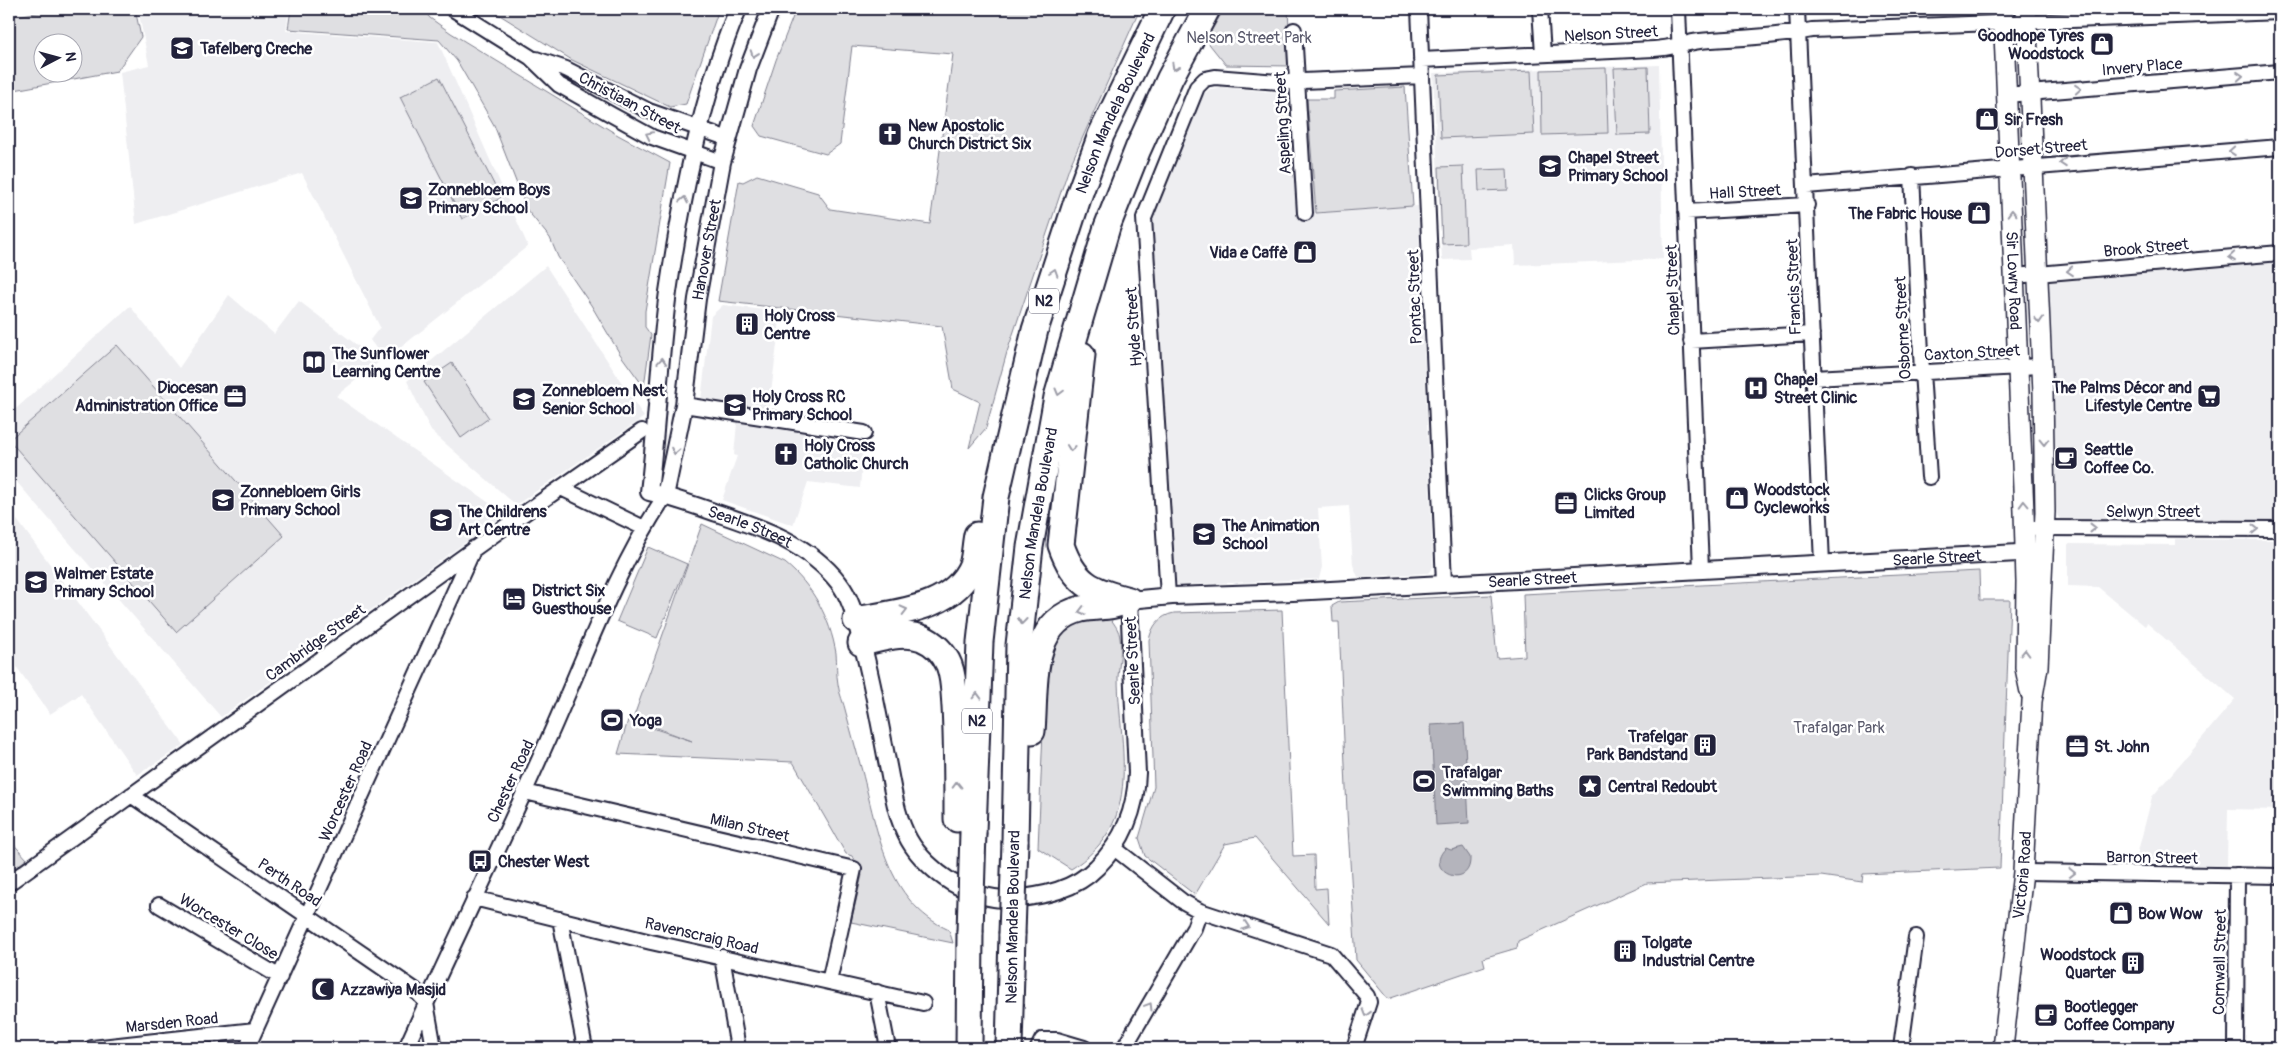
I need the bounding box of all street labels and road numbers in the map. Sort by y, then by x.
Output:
street label: Nelson Street [1564,22,1659,46]
street label: Nelson Mandela Boulevard [1071,30,1160,197]
street label: Invery Place [2101,54,2183,80]
street label: Christiaan Street [575,68,684,138]
street label: Aspeling Street [1270,70,1296,175]
street label: Dorset Street [1994,135,2089,163]
street label: Hall Street [1709,180,1782,204]
street label: Hanover Street [688,197,726,302]
street label: Sir Lowry Road [2001,231,2025,331]
street label: Brook Street [2103,234,2190,262]
street label: Francis Street [1782,238,1806,335]
street label: Chapel Street [1661,244,1685,336]
street label: Pontac Street [1403,249,1427,345]
street label: Osborne Street [1890,275,1916,380]
street label: Hyde Street [1121,286,1147,367]
road number: N2 [1029,288,1059,314]
street label: Caxton Street [1924,340,2021,366]
street label: Nelson Mandela Boulevard [1015,426,1062,601]
street label: Searle Street [705,502,796,553]
street label: Selwyn Street [2106,502,2201,522]
street label: Searle Street [1892,546,1982,571]
street label: Searle Street [1487,568,1578,593]
street label: Cambridge Street [262,600,370,686]
street label: Searle Street [1121,615,1145,706]
road number: N2 [962,708,992,734]
street label: Chester Road [483,737,539,826]
street label: Worcester Road [315,738,377,845]
street label: Milan Street [708,809,792,847]
street label: Nelson Mandela Boulevard [1001,830,1025,1004]
street label: Victoria Road [2009,831,2036,920]
street label: Barron Street [2106,847,2199,869]
street label: Perth Road [254,854,325,912]
street label: Worcester Close [175,889,282,964]
street label: Cornwall Street [2209,908,2231,1015]
street label: Ravenscraig Road [643,913,761,959]
street label: Marsden Road [125,1008,219,1038]

